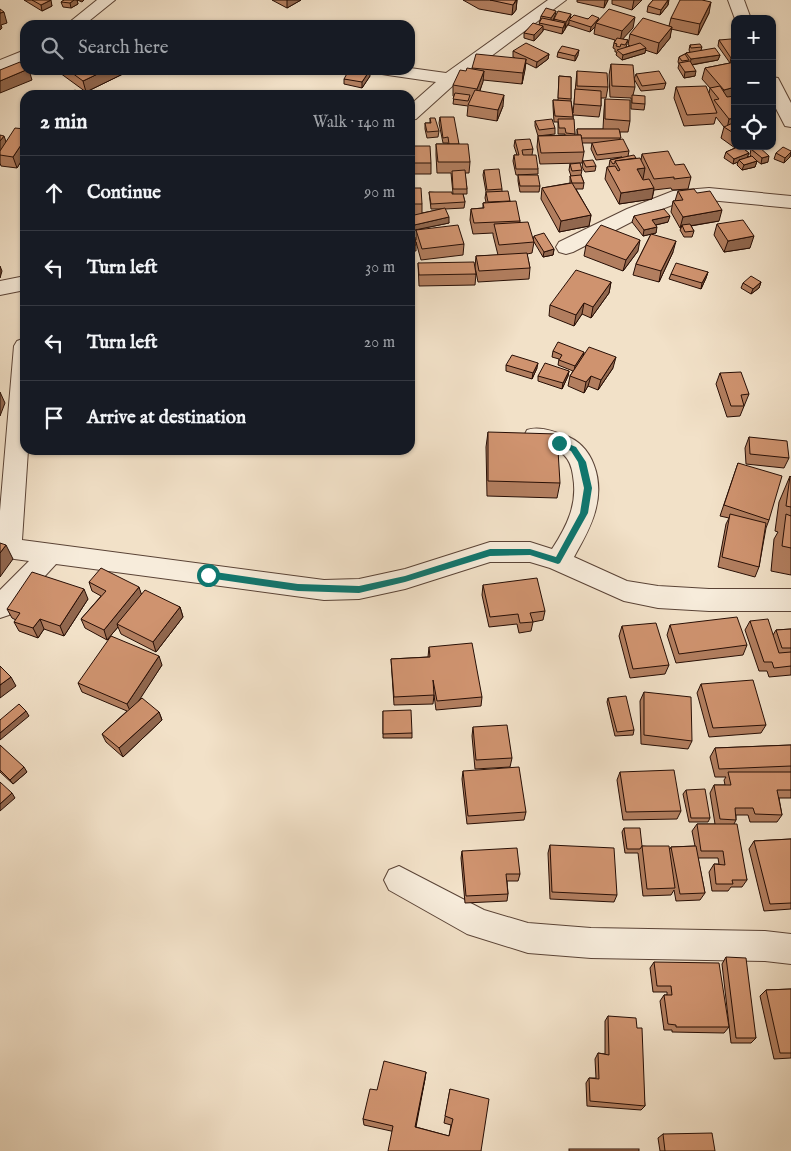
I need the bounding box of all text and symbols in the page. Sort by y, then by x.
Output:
map controls [731,15,776,150]
button: + [731,15,776,60]
search box [20,20,415,75]
icon: search [38,34,66,62]
text: Search here [78,36,169,60]
button: − [731,60,776,105]
button: locate [731,105,776,150]
text: 2 min [40,109,87,136]
text: Walk · 140 m [313,113,395,133]
icon: ahead [40,179,68,207]
text: Continue [87,181,161,205]
text: 90 m [364,183,395,203]
icon: left [40,254,68,282]
text: Turn left [87,256,158,280]
text: 30 m [365,258,395,278]
icon: left [40,329,68,357]
text: Turn left [87,331,158,355]
text: 20 m [364,333,395,353]
icon: arrive [40,404,68,432]
text: Arrive at destination [87,406,246,430]
route end [548,432,571,455]
route start [197,564,220,587]

